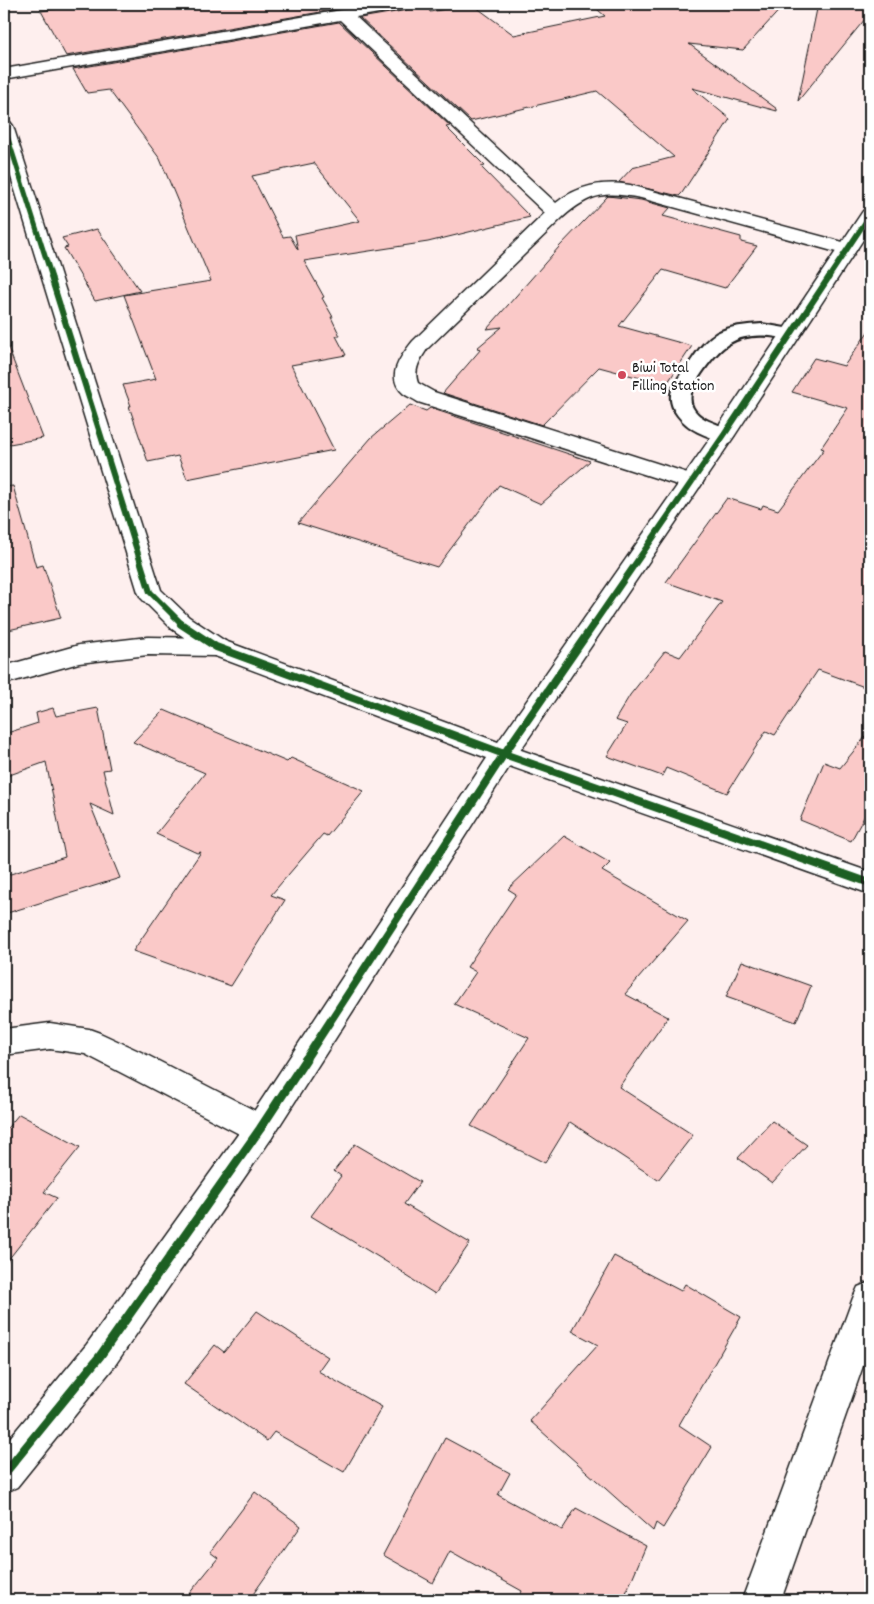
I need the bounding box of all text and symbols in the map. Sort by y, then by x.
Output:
place label: Biwi Total Filling Station [632,357,714,398]
marker: Biwi Total Filling Station [616,369,628,381]

